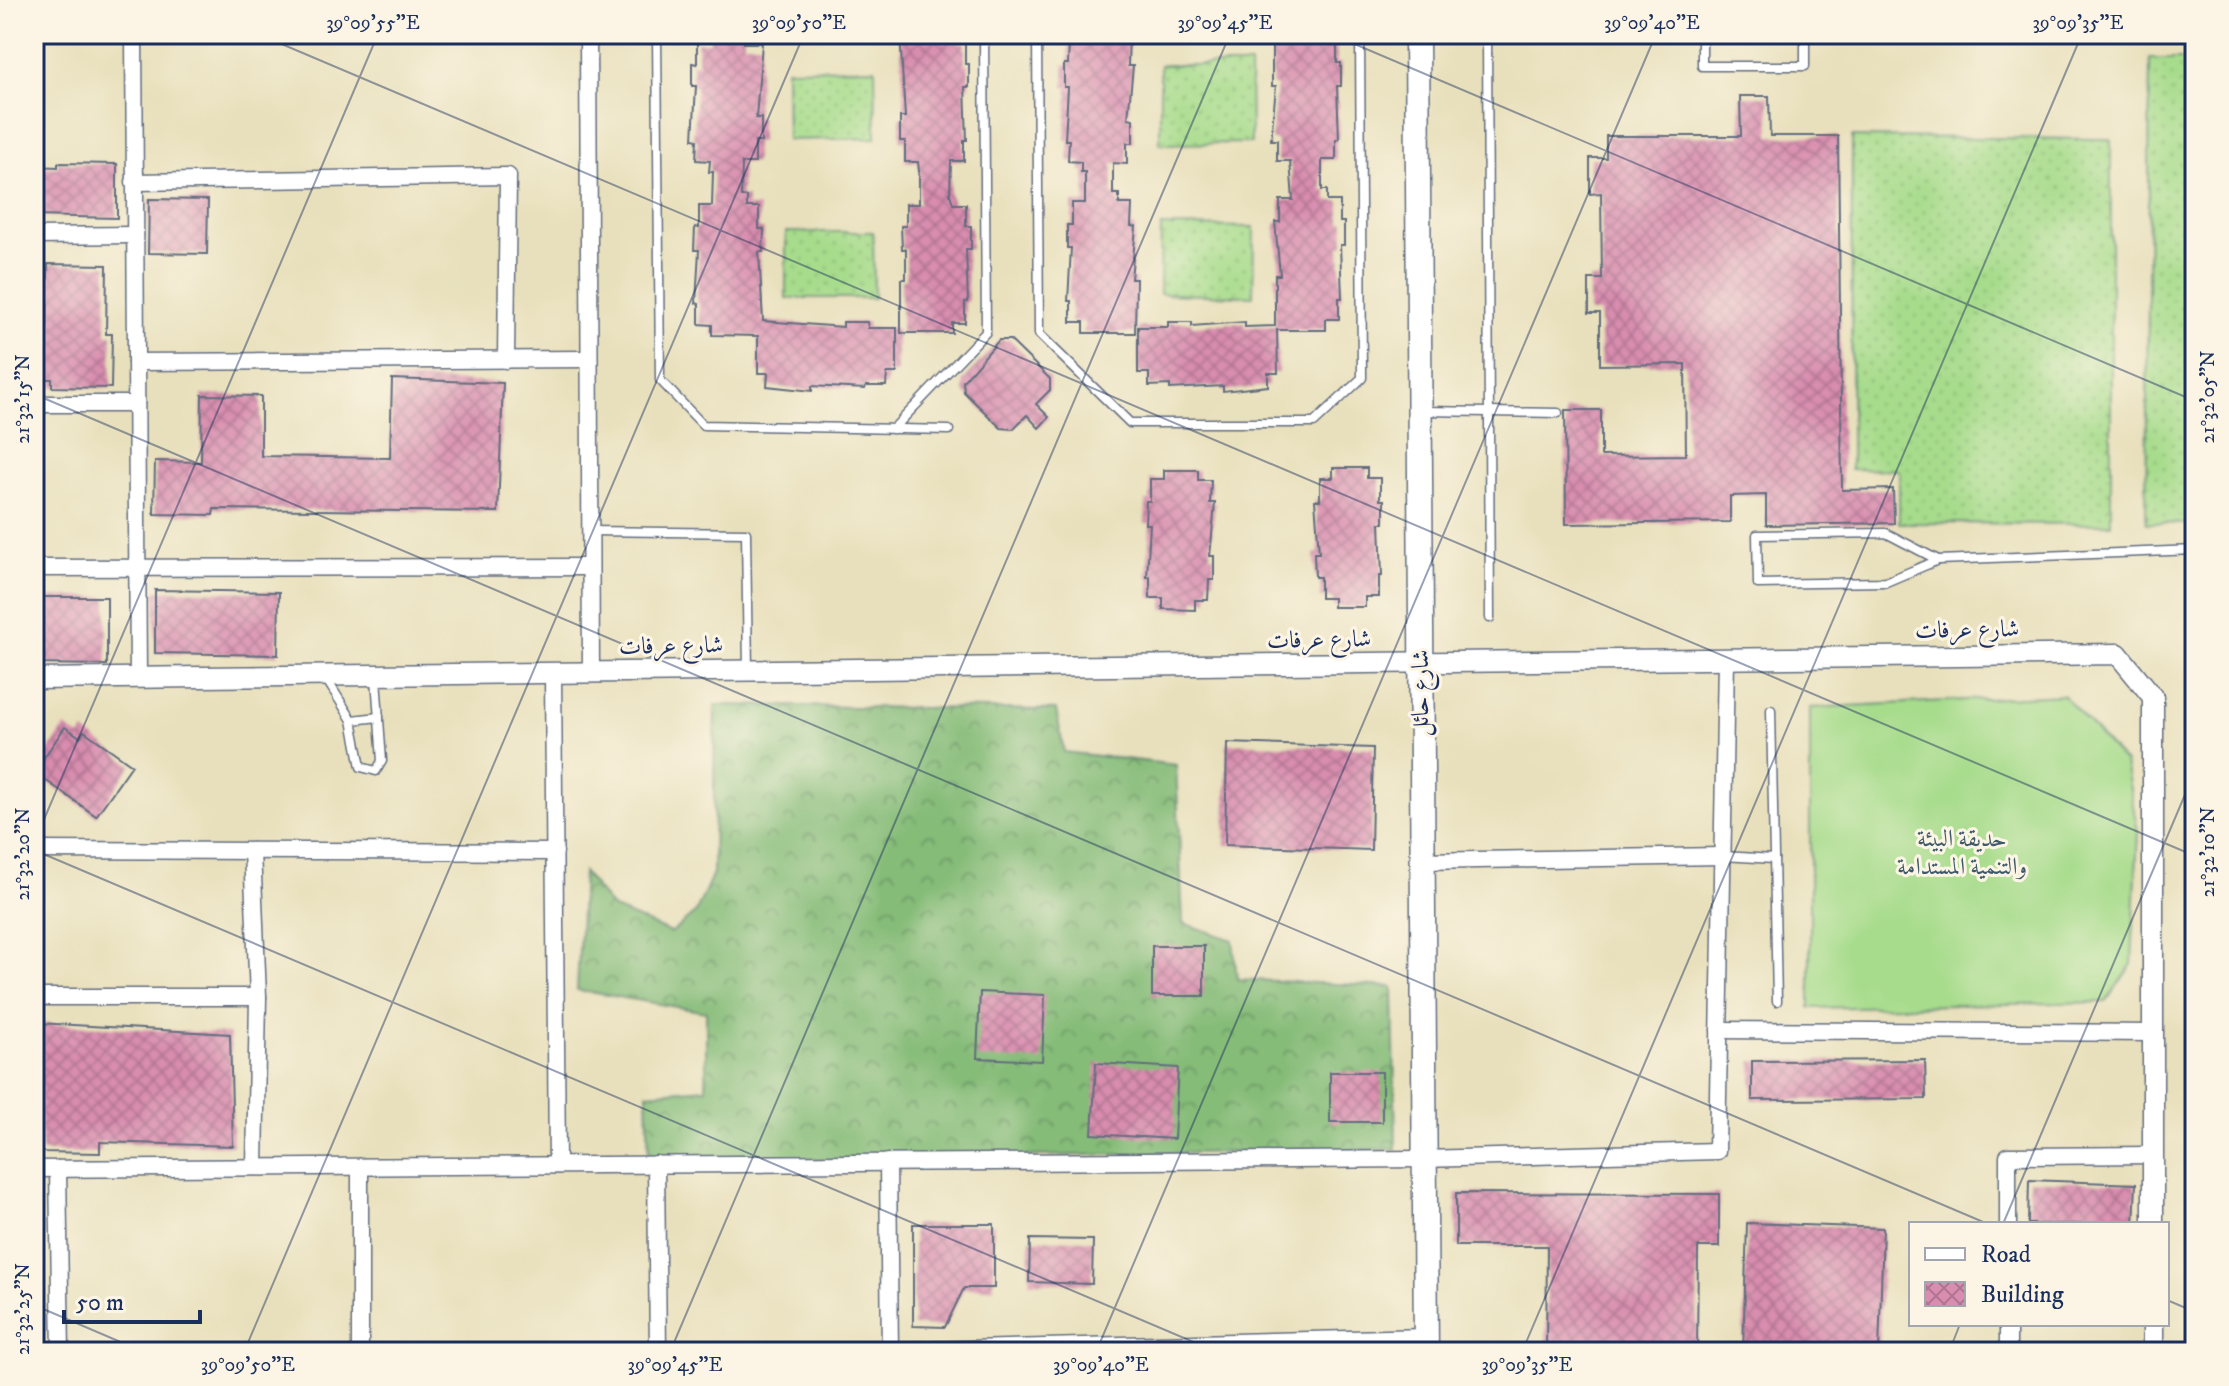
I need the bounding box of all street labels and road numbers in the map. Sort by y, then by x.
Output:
street label: شارع عرفات [1915,614,2020,650]
street label: شارع عرفات [1267,624,1372,660]
street label: شارع عرفات [619,630,724,666]
street label: شارع حائل [1406,650,1440,736]

